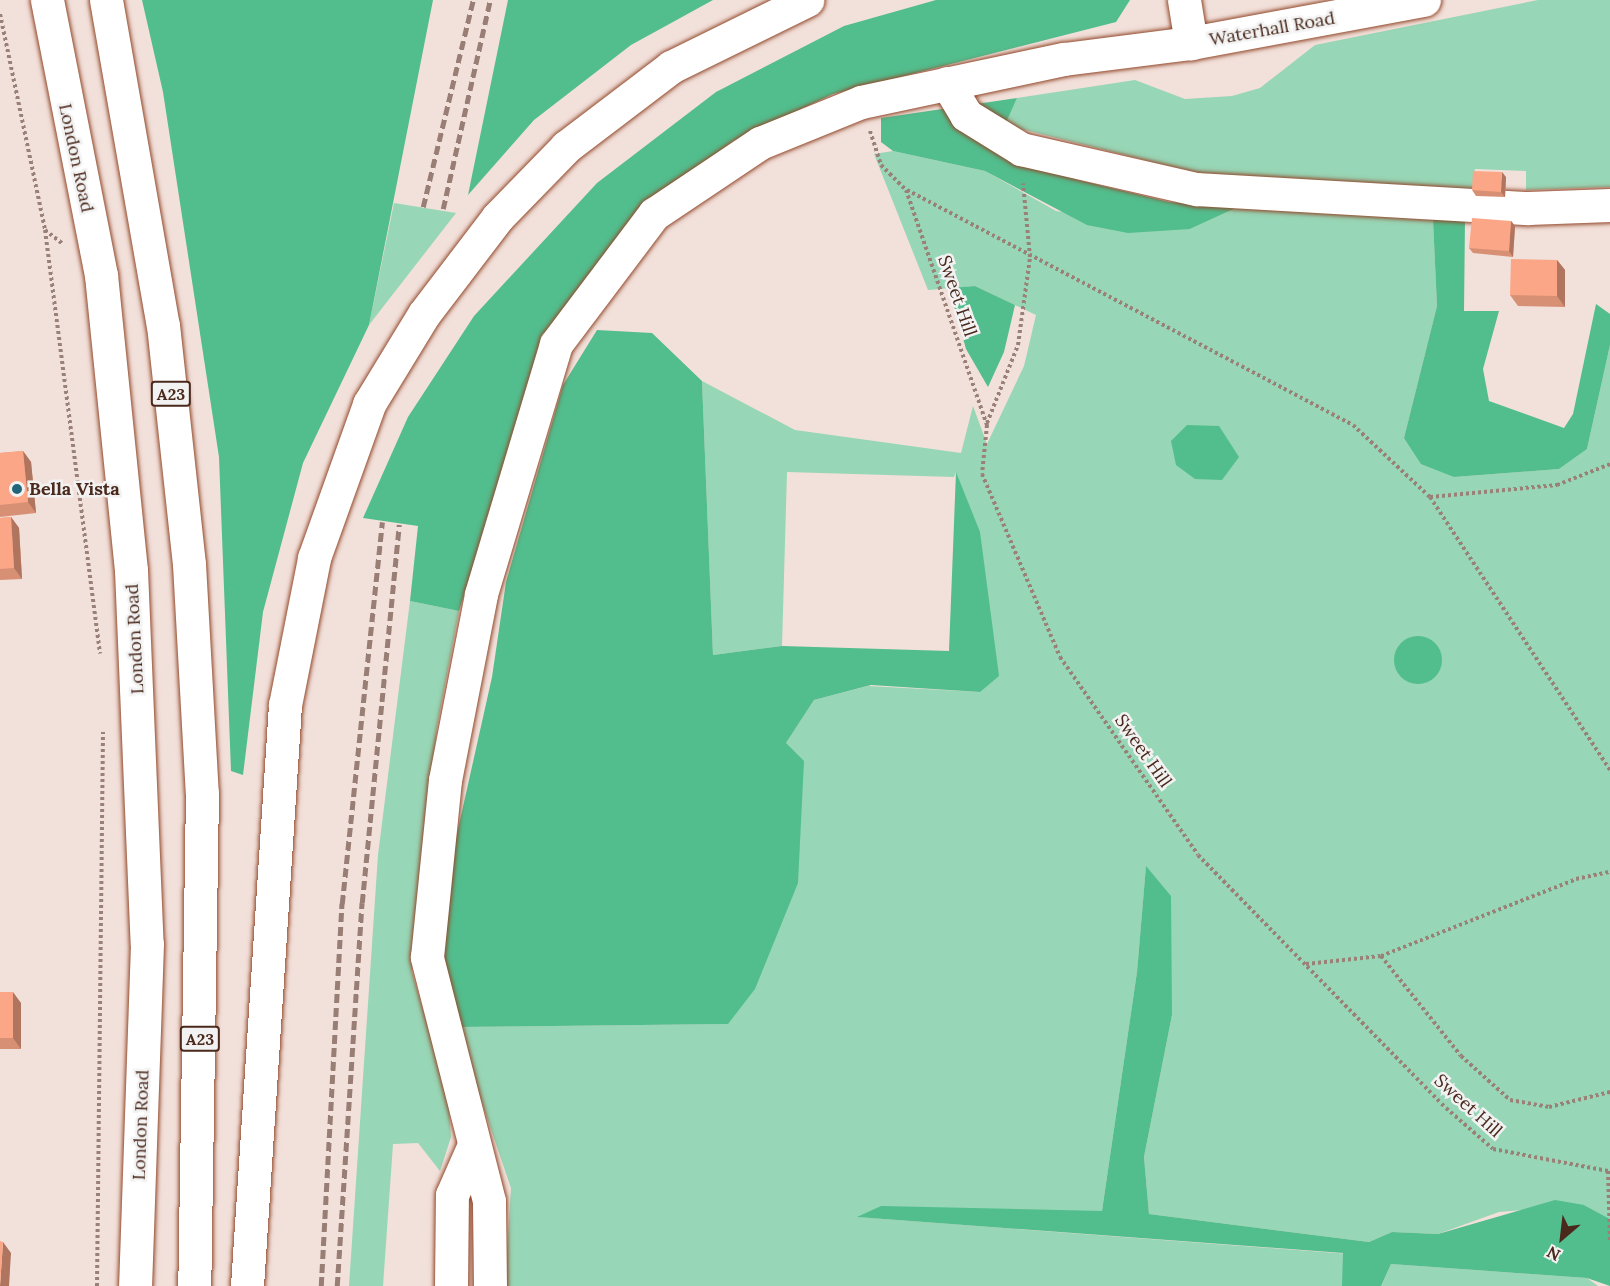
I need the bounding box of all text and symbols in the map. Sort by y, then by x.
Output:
street label: Waterhall Road [1208,7,1336,51]
street label: London Road [54,102,98,214]
street label: Sweet Hill [933,253,981,339]
road number: A23 [150,381,192,407]
place label: Bella Vista [29,478,120,500]
marker: Bella Vista [10,482,24,496]
street label: London Road [121,583,149,695]
street label: Sweet Hill [1110,710,1176,792]
road number: A23 [179,1026,221,1052]
street label: London Road [128,1069,154,1181]
street label: Sweet Hill [1430,1070,1506,1142]
north arrow [1532,1208,1592,1268]
text: N [1543,1242,1564,1266]

